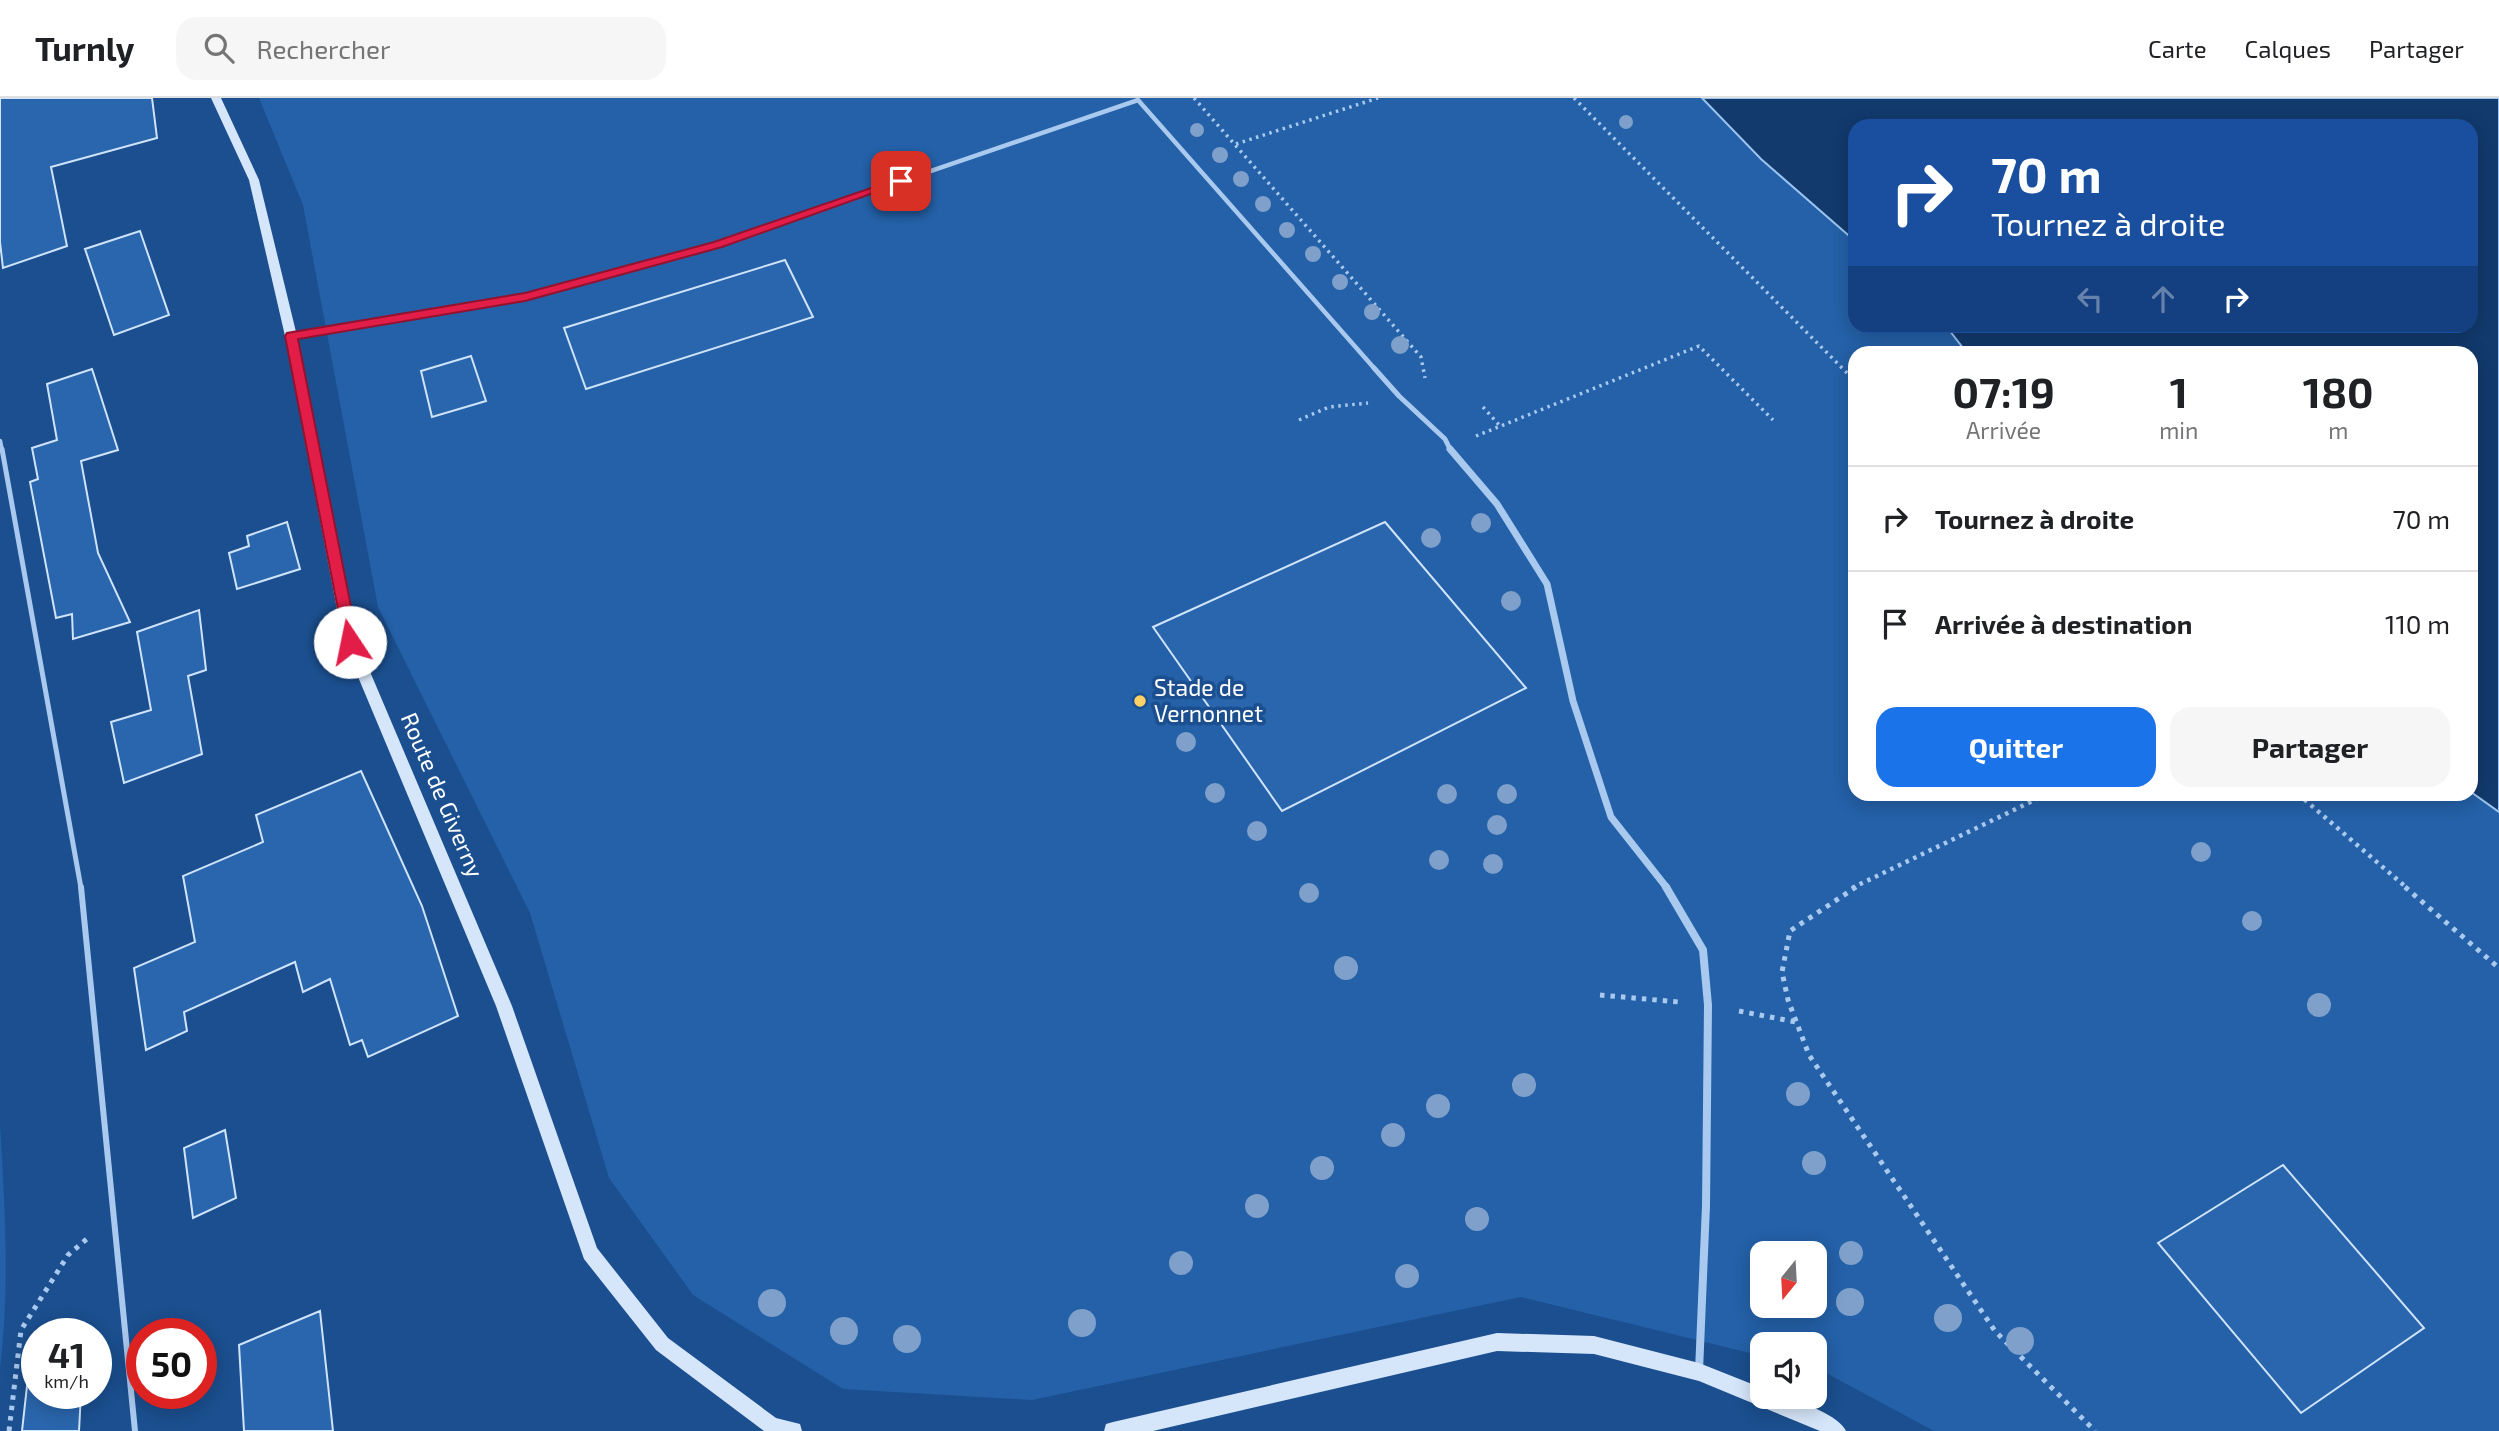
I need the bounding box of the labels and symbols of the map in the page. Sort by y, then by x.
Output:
pin [871,151,931,211]
position arrow [313,605,387,679]
place label: Stade de Vernonnet [1154,673,1263,727]
marker: Stade de Vernonnet [1132,693,1148,709]
street label: Route de Giverny [396,708,490,881]
north arrow [1750,1241,1827,1318]
speed limit sign: 50 [126,1318,217,1409]

